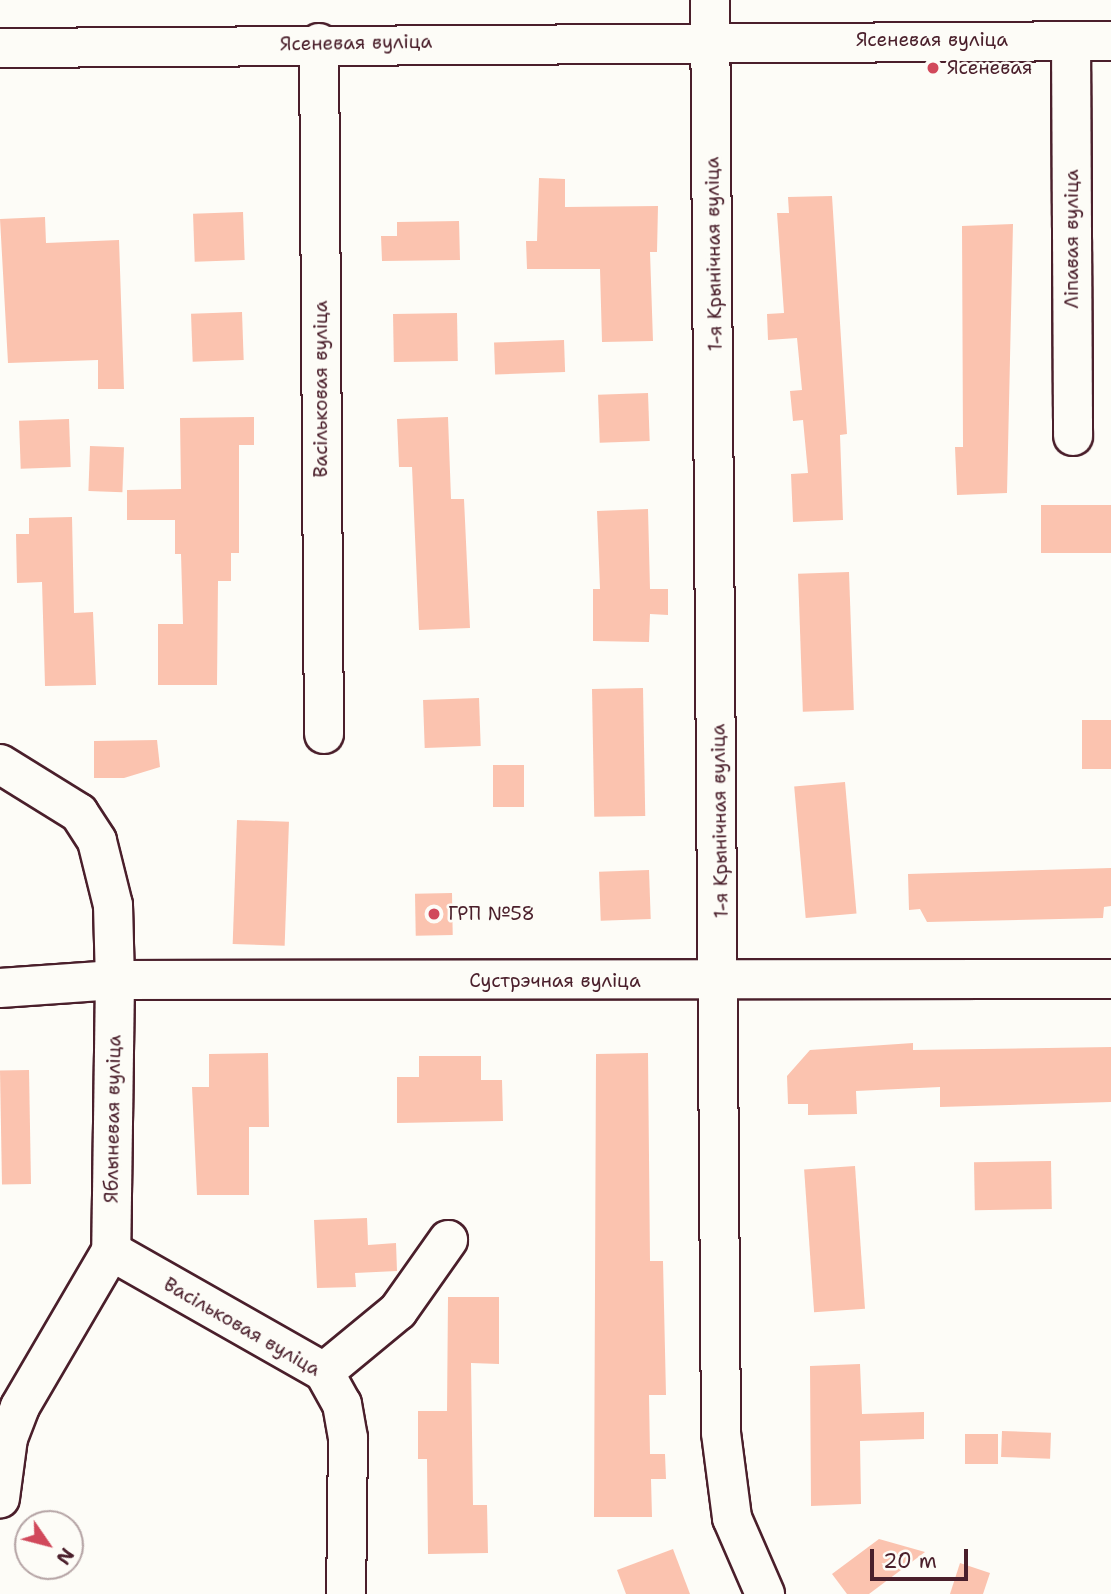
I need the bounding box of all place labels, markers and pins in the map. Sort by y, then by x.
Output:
place label: Ясеневая [947,57,1033,79]
marker: Ясеневая [925,60,941,76]
place label: ГРП №58 [448,903,535,925]
marker: ГРП №58 [426,906,442,922]

